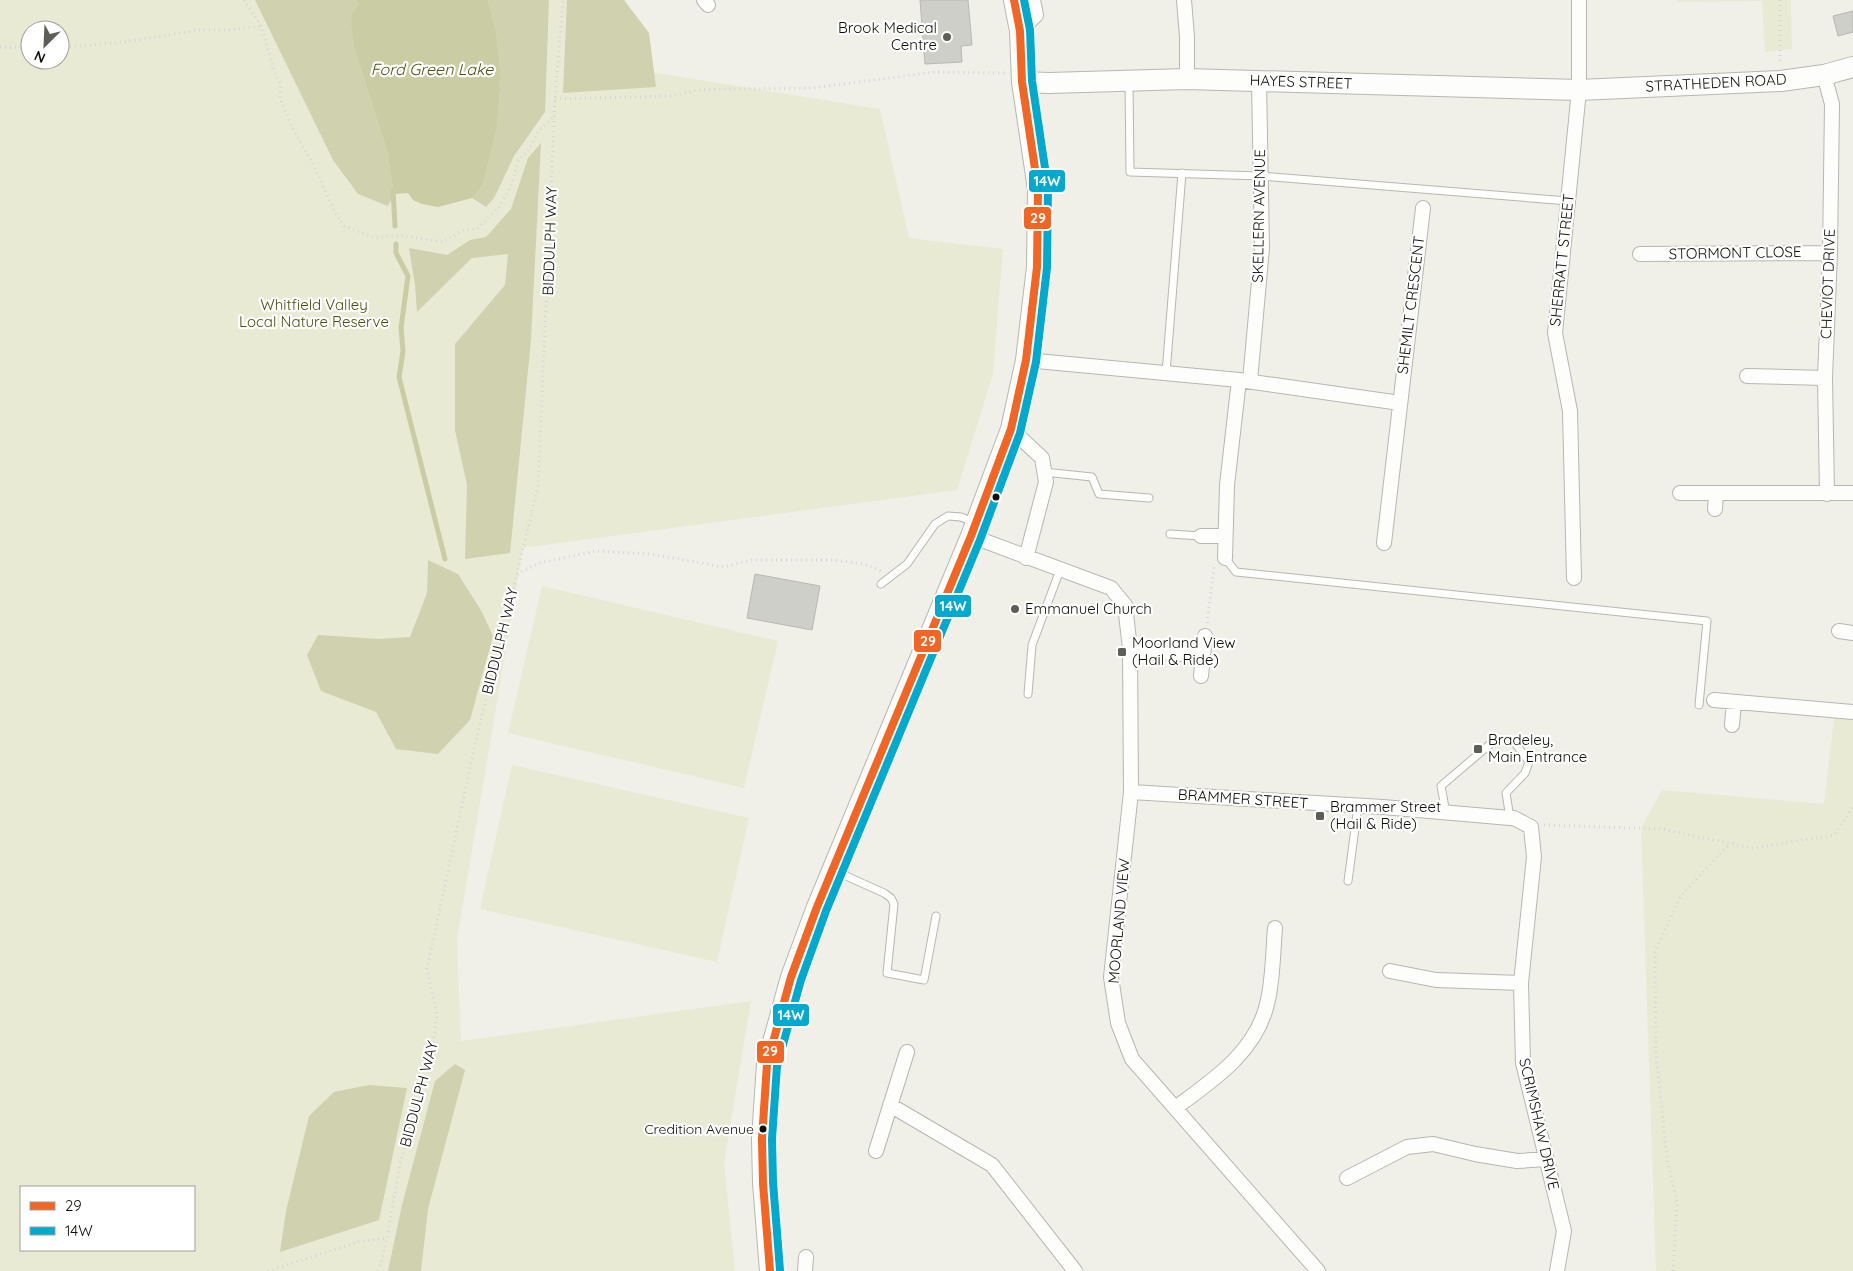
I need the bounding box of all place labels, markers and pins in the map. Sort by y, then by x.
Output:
place label: Brook Medical Centre [838,18,937,54]
marker: Brook Medical Centre [941,31,953,43]
unlabelled marker [991,492,1001,502]
place label: Emmanuel Church [1025,599,1152,618]
marker: Emmanuel Church [1009,603,1021,615]
place label: Moorland View (Hail & Ride) [1132,633,1236,669]
marker: Moorland View (Hail & Ride) [1116,646,1128,658]
place label: Bradeley, Main Entrance [1488,730,1587,766]
marker: Bradeley, Main Entrance [1472,743,1484,755]
place label: Brammer Street (Hail & Ride) [1330,797,1441,833]
marker: Brammer Street (Hail & Ride) [1314,810,1326,822]
place label: Credition Avenue [644,1120,754,1138]
marker: Credition Avenue [758,1124,768,1134]

